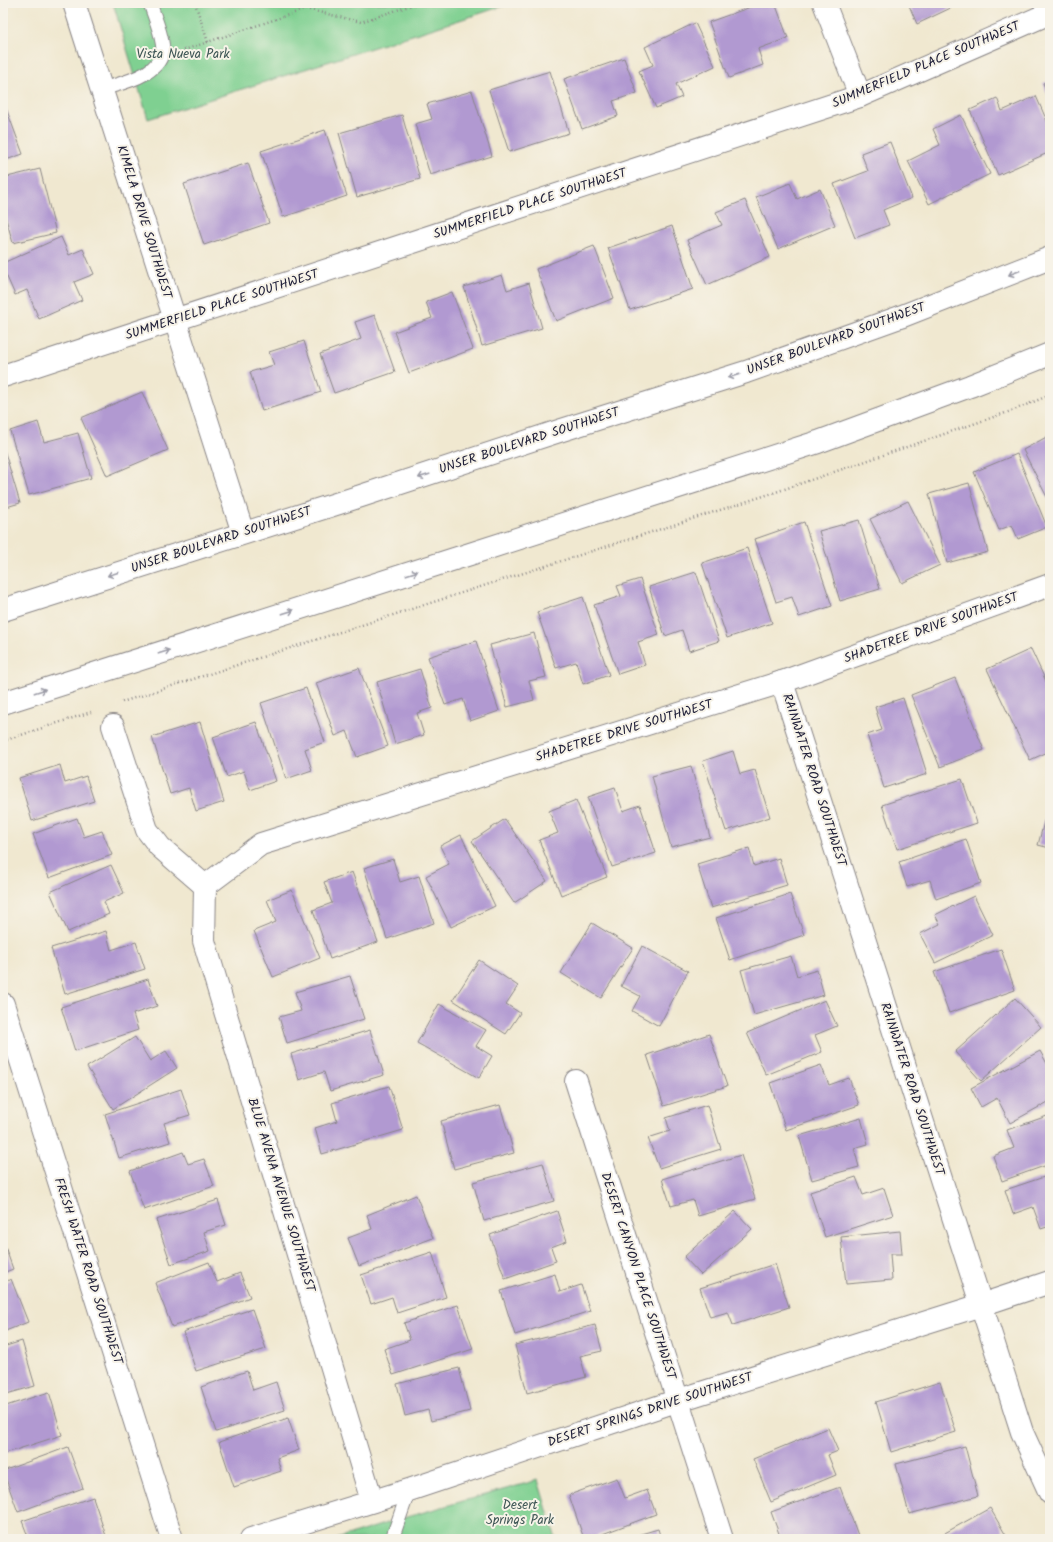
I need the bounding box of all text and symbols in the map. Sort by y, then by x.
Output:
street label: SUMMERFIELD PLACE SOUTHWEST [829,15,1024,114]
park label: Vista Nueva Park [136,44,230,65]
street label: KIMELA DRIVE SOUTHWEST [111,143,178,302]
street label: SUMMERFIELD PLACE SOUTHWEST [431,162,630,245]
street label: SUMMERFIELD PLACE SOUTHWEST [123,263,322,346]
one-way arrow [1008,269,1020,277]
street label: UNSER BOULEVARD SOUTHWEST [744,297,929,381]
one-way arrow [728,373,741,380]
street label: UNSER BOULEVARD SOUTHWEST [436,402,623,480]
one-way arrow [418,472,430,480]
street label: UNSER BOULEVARD SOUTHWEST [128,501,315,579]
one-way arrow [405,569,418,576]
one-way arrow [107,571,119,579]
street label: SHADETREE DRIVE SOUTHWEST [841,586,1022,669]
one-way arrow [281,608,294,615]
one-way arrow [158,647,170,655]
one-way arrow [34,687,47,694]
street label: RAINWATER ROAD SOUTHWEST [776,691,852,870]
street label: SHADETREE DRIVE SOUTHWEST [533,694,716,768]
street label: RAINWATER ROAD SOUTHWEST [874,1000,950,1179]
street label: BLUE AVENA AVENUE SOUTHWEST [241,1095,321,1296]
street label: DESERT CANYON PLACE SOUTHWEST [595,1170,682,1383]
street label: FRESH WATER ROAD SOUTHWEST [48,1175,128,1368]
street label: DESERT SPRINGS DRIVE SOUTHWEST [545,1367,756,1453]
park label: Desert Springs Park [486,1495,555,1531]

